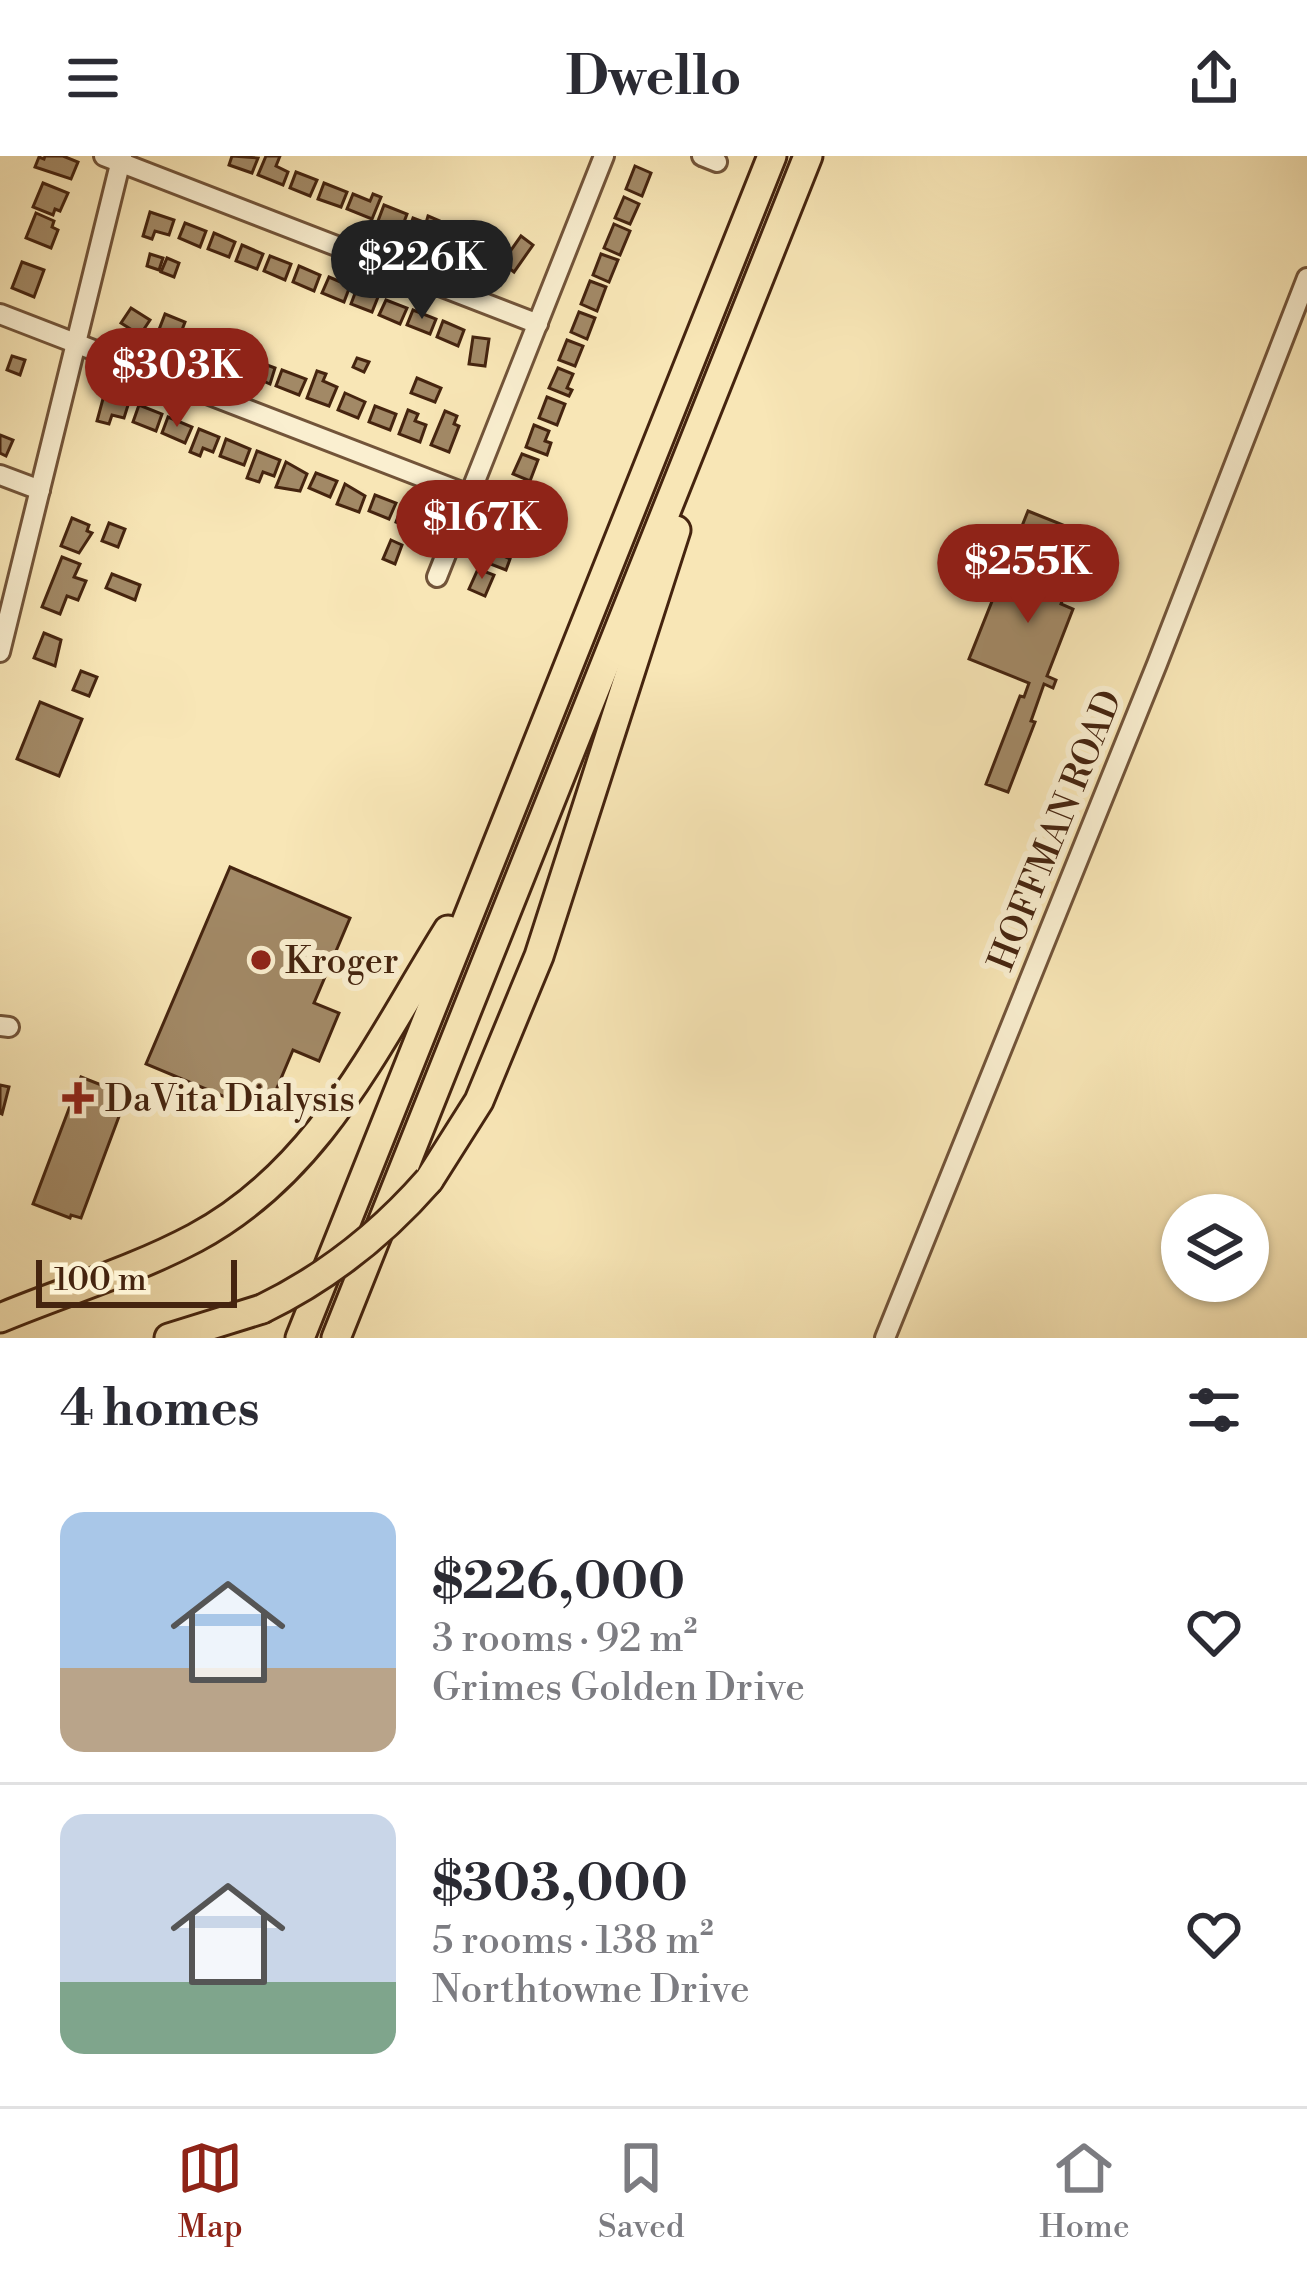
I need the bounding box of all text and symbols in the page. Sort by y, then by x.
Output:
text: Dwello [565,44,742,112]
icon: menu [60,45,126,111]
icon: share [1181,45,1247,111]
pin: $226K [338,220,506,322]
text: $226K [358,234,486,283]
pin: $303K [93,328,261,430]
text: $303K [112,342,242,391]
pin: $167K [398,480,566,582]
text: $167K [423,494,541,543]
pin: $255K [944,524,1112,626]
text: $255K [964,538,1092,587]
street label: HOFFMAN ROAD [980,684,1133,978]
place label: Kroger [285,940,399,985]
marker: Kroger [248,947,274,973]
place label: DaVita Dialysis [105,1078,355,1123]
marker: DaVita Dialysis [62,1082,94,1114]
map controls [1161,1194,1269,1302]
button: layers [1161,1194,1269,1302]
scale bar [36,1254,237,1307]
text: 100 m [54,1260,147,1301]
icon: filters [1181,1377,1247,1443]
text: 4 homes [60,1378,260,1442]
text: $226,000 [432,1551,685,1615]
icon: home [156,1560,300,1704]
icon: heart [1181,1599,1247,1665]
text: 3 rooms · 92 m² [432,1615,697,1664]
text: Grimes Golden Drive [432,1664,805,1713]
text: $303,000 [432,1853,688,1917]
icon: home [156,1862,300,2006]
icon: heart [1181,1901,1247,1967]
text: 5 rooms · 138 m² [432,1917,714,1966]
text: Northtowne Drive [432,1966,750,2015]
tab: Map [177,2135,243,2248]
tab: Saved [598,2135,685,2248]
tab: Home [1039,2135,1130,2248]

